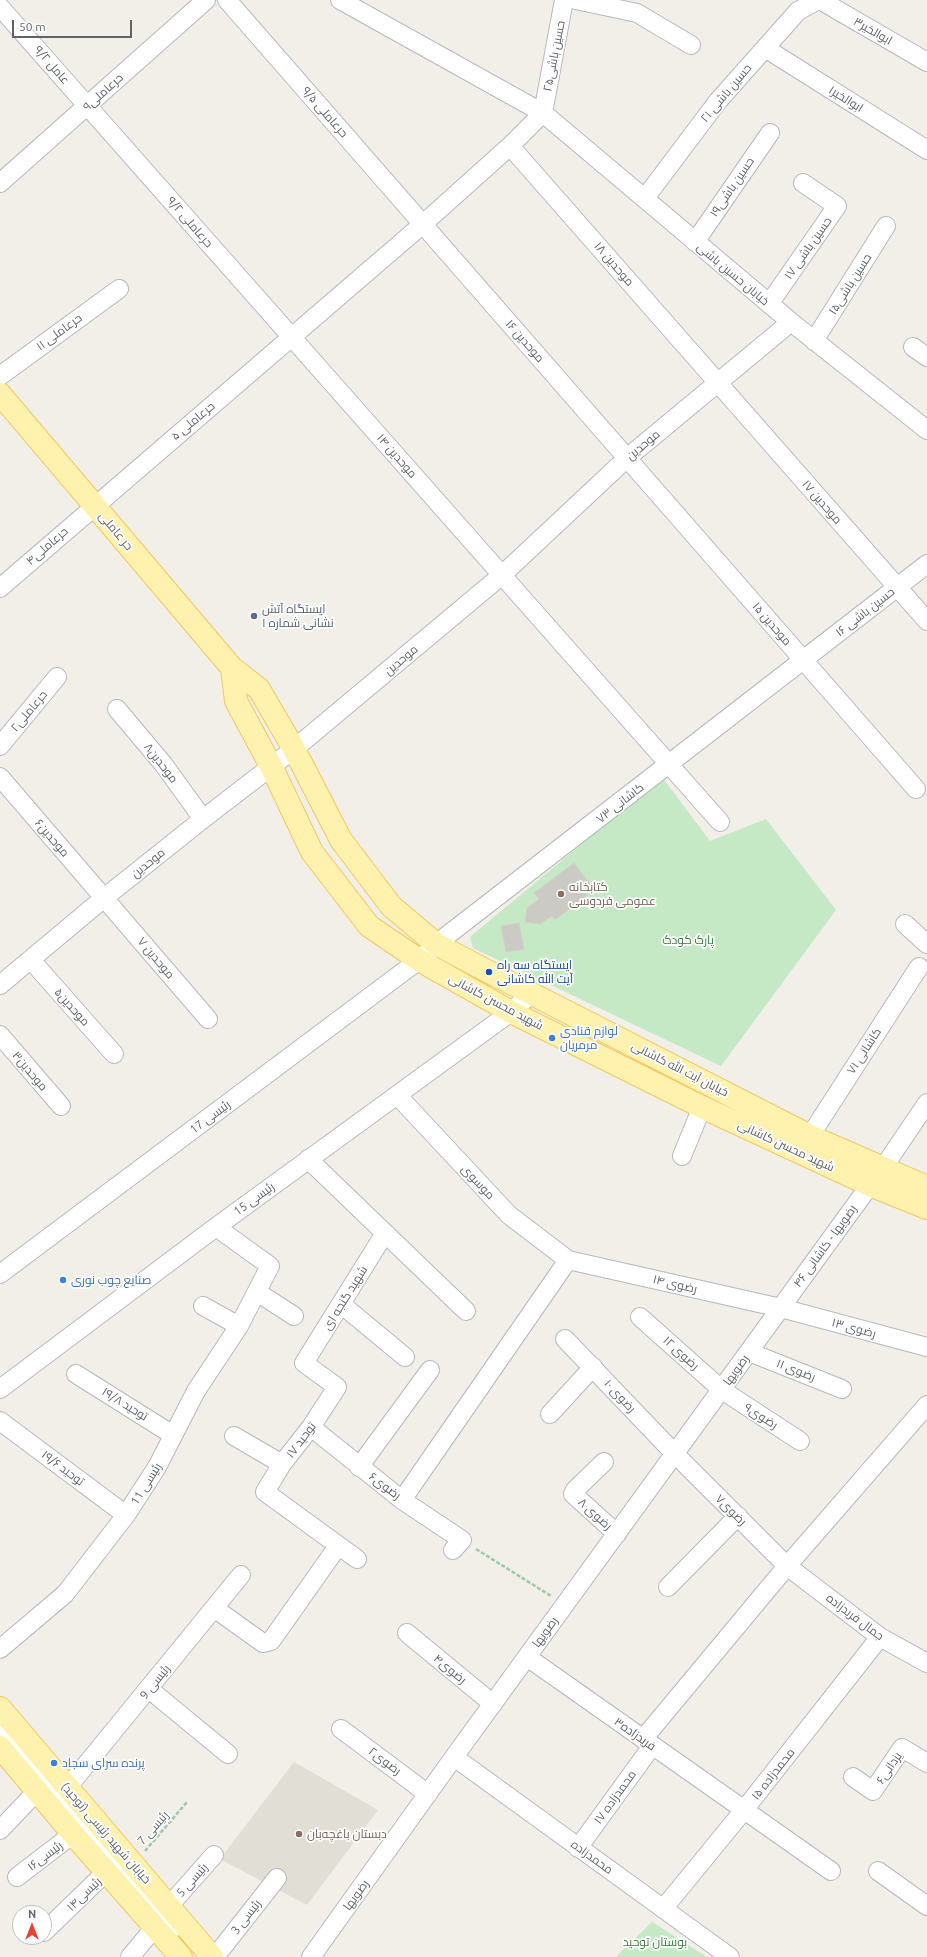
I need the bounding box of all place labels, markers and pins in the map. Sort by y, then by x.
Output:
place label: ایستگاه آتش نشانی شماره ۱ [262,602,334,630]
marker: ایستگاه آتش نشانی شماره ۱ [249,611,259,621]
place label: کتابخانه عمومی فردوسی [569,880,656,908]
marker: کتابخانه عمومی فردوسی [556,889,566,899]
place label: ایستگاه سه راه آیت الله کاشانی [497,958,573,986]
marker: ایستگاه سه راه آیت الله کاشانی [484,967,494,977]
place label: لوازم قنادی مرمریان [560,1024,618,1052]
marker: لوازم قنادی مرمریان [547,1033,557,1043]
place label: صنایع چوب نوری [71,1273,151,1287]
marker: صنایع چوب نوری [58,1275,68,1285]
place label: پرنده سرای سجاد [62,1756,145,1770]
marker: پرنده سرای سجاد [49,1758,59,1768]
place label: دبستان باغچه‌بان [307,1827,387,1841]
marker: دبستان باغچه‌بان [294,1829,304,1839]

